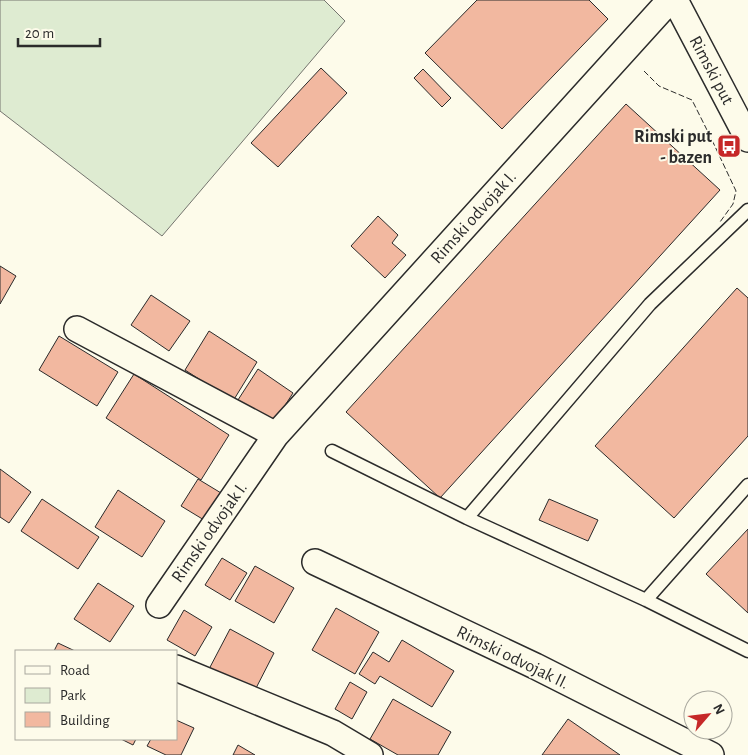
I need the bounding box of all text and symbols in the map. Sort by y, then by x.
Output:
scale bar [18,15,100,47]
text: 20 m [25,26,54,41]
street label: Rimski put [686,33,737,108]
place label: Rimski put - bazen [634,128,712,167]
bus stop icon: Rimski put - bazen [716,133,742,159]
street label: Rimski odvojak I. [428,168,520,268]
street label: Rimski odvojak I. [169,479,251,586]
street label: Rimski odvojak II. [453,623,572,693]
legend [15,650,178,740]
text: Road [60,663,90,678]
text: Park [60,688,86,703]
north arrow [683,690,733,740]
text: N [710,702,727,717]
text: Building [60,713,110,728]

